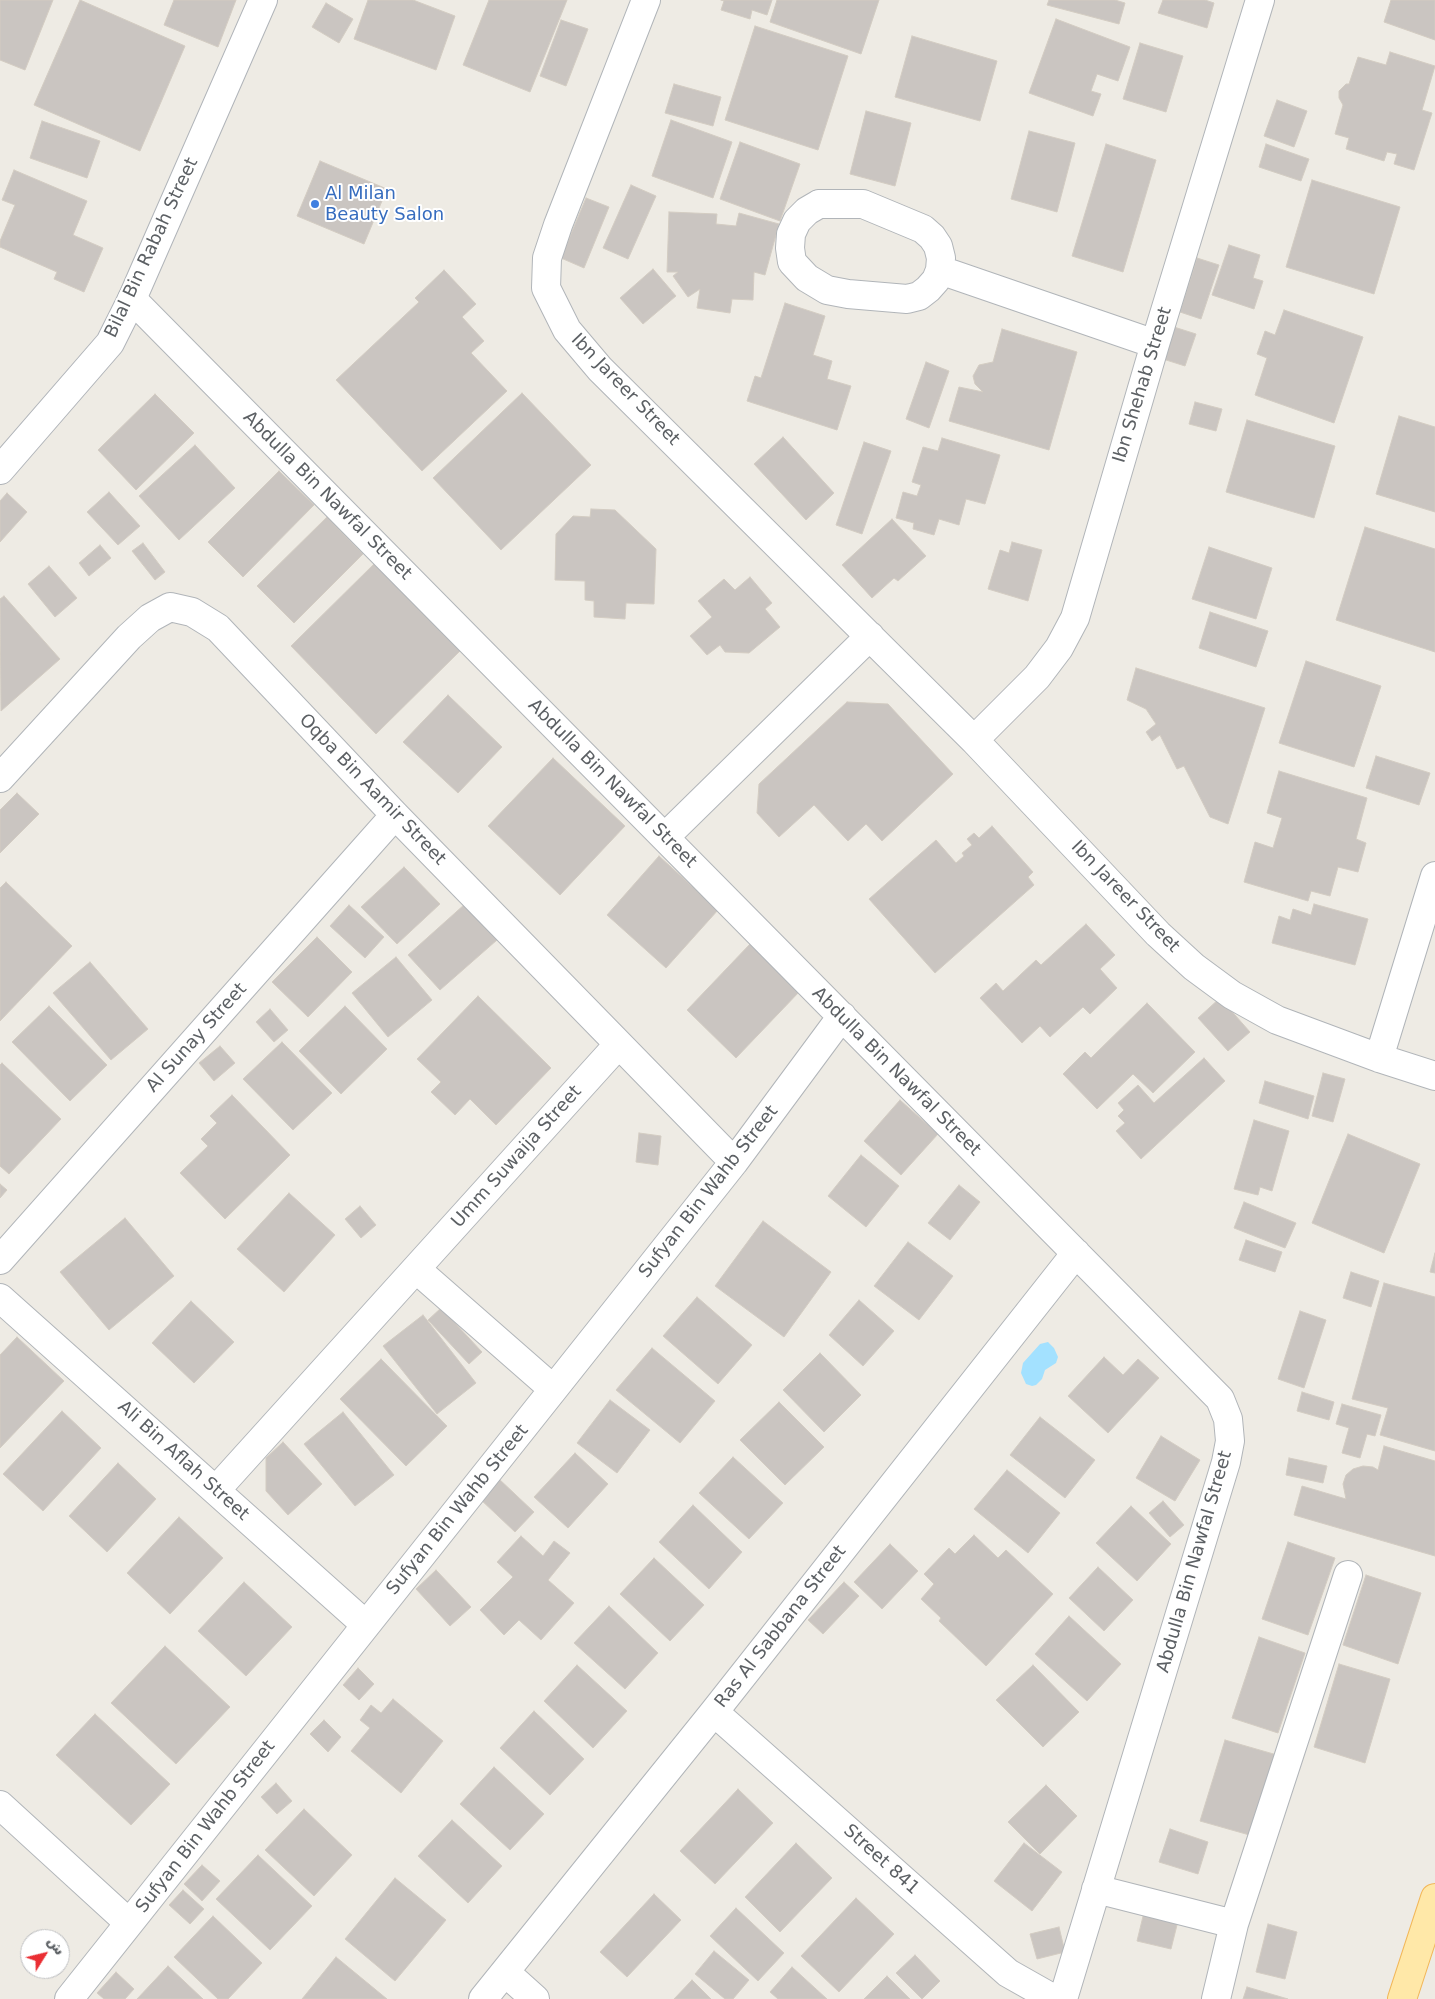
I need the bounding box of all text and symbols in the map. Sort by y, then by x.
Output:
street label: Bilal Bin Rabah Street [101,155,203,341]
place label: Al Milan Beauty Salon [325,183,444,225]
marker: Al Milan Beauty Salon [309,198,321,210]
street label: Ibn Shehab Street [1109,304,1177,466]
street label: Ibn Jareer Street [566,330,684,450]
street label: Abdulla Bin Nawfal Street [238,407,416,585]
street label: Abdulla Bin Nawfal Street [523,695,701,873]
street label: Oqba Bin Aamir Street [294,710,450,870]
street label: Ibn Jareer Street [1066,837,1184,957]
street label: Al Sunay Street [142,979,252,1097]
street label: Abdulla Bin Nawfal Street [807,983,985,1161]
street label: Umm Suwaija Street [447,1081,587,1233]
street label: Sufyan Bin Wahb Street [635,1101,783,1283]
street label: Ali Bin Aflah Street [113,1396,253,1526]
street label: Sufyan Bin Wahb Street [383,1420,533,1600]
street label: Abdulla Bin Nawfal Street [1153,1449,1237,1675]
street label: Ras Al Sabbana Street [711,1541,851,1713]
street label: Sufyan Bin Wahb Street [132,1736,280,1918]
street label: Street 841 [839,1820,923,1900]
north arrow [20,1929,70,1979]
text: ش [44,1933,68,1958]

